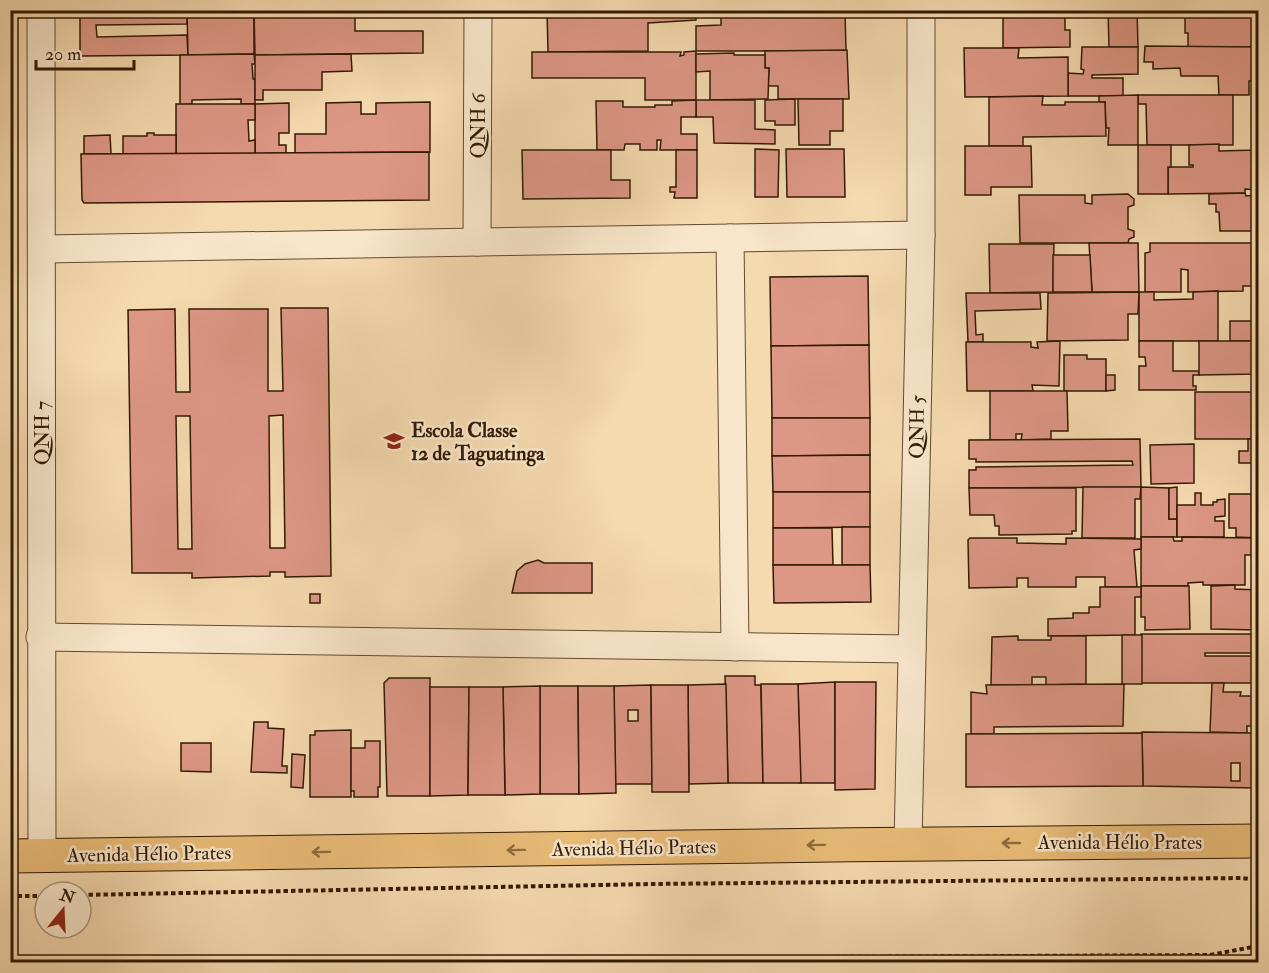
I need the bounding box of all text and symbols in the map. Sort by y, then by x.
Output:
scale bar [36,33,134,71]
text: 20 m [45,43,81,66]
street label: QNH 6 [466,92,491,159]
street label: QNH 5 [904,395,930,459]
street label: QNH 7 [30,401,55,465]
place label: Escola Classe 12 de Taguatinga [411,418,545,467]
school or university icon: Escola Classe 12 de Taguatinga [382,429,406,453]
street label: Avenida Hélio Prates [1037,830,1202,855]
street label: Avenida Hélio Prates [551,834,717,862]
one-way arrow [1002,837,1022,849]
one-way arrow [807,839,827,851]
street label: Avenida Hélio Prates [66,840,232,868]
one-way arrow [507,844,527,856]
one-way arrow [312,846,332,858]
north arrow [33,880,93,940]
text: N [56,885,78,909]

